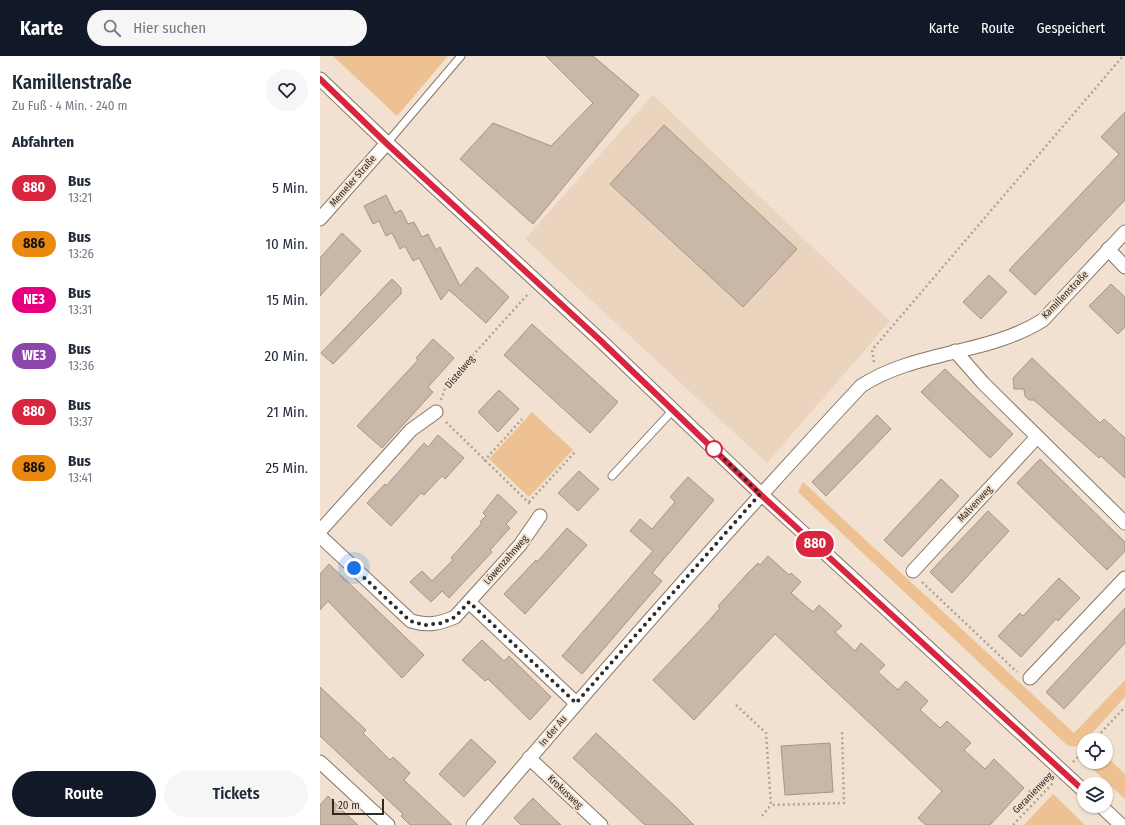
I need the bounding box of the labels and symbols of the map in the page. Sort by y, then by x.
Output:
street label: Memeler Straße [327,153,379,209]
street label: Kamillenstraße [1039,269,1091,321]
street label: Distelweg [443,353,477,391]
unlabelled marker [705,440,723,458]
street label: Malvenweg [955,483,995,525]
line badge: 880 [792,531,838,557]
street label: Löwenzahnweg [481,533,531,587]
your location [344,558,364,578]
street label: In der Au [537,713,569,749]
street label: Geranienweg [1010,770,1056,816]
street label: Krokusweg [545,773,585,812]
scale bar [332,797,384,816]

